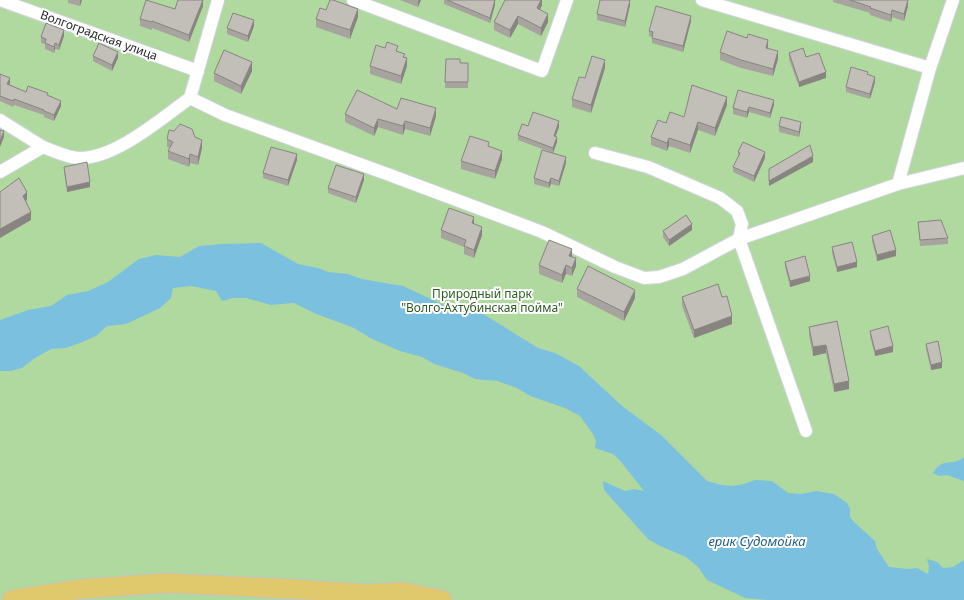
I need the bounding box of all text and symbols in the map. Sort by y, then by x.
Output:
street label: Волгоградская улица [38,6,160,64]
park label: Природный парк "Волго-Ахтубинская пойма" [401,285,563,316]
water label: ерик Судомойка [708,532,806,550]

